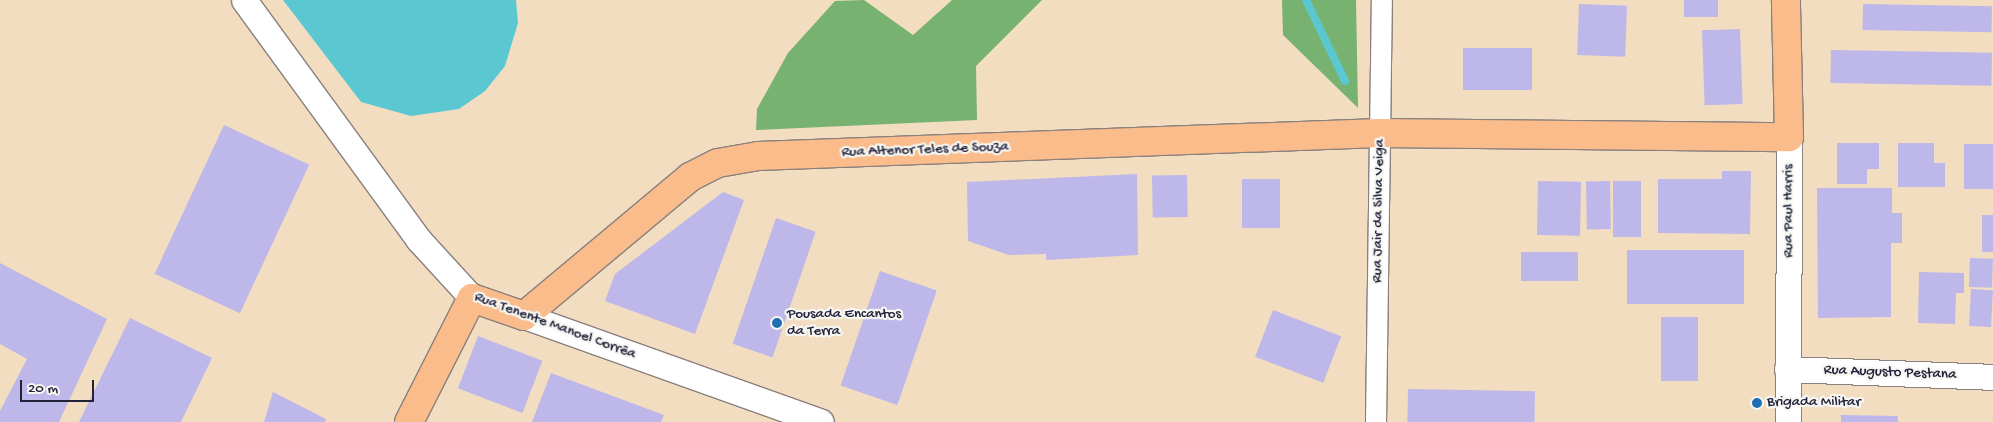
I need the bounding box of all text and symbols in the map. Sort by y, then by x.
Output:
street label: Rua Altenor Teles de Souza [841,138,1009,162]
street label: Rua Jair da Silva Veiga [1369,139,1389,283]
street label: Rua Paul Harris [1780,164,1798,258]
street label: Rua Tenente Manoel Corrêa [472,288,638,364]
place label: Pousada Encantos da Terra [787,305,901,340]
marker: Pousada Encantos da Terra [771,317,783,329]
street label: Rua Augusto Pestana [1823,362,1957,384]
scale bar [22,370,96,402]
text: 20 m [28,380,58,398]
place label: Brigada Militar [1767,394,1861,412]
marker: Brigada Militar [1751,397,1763,409]

